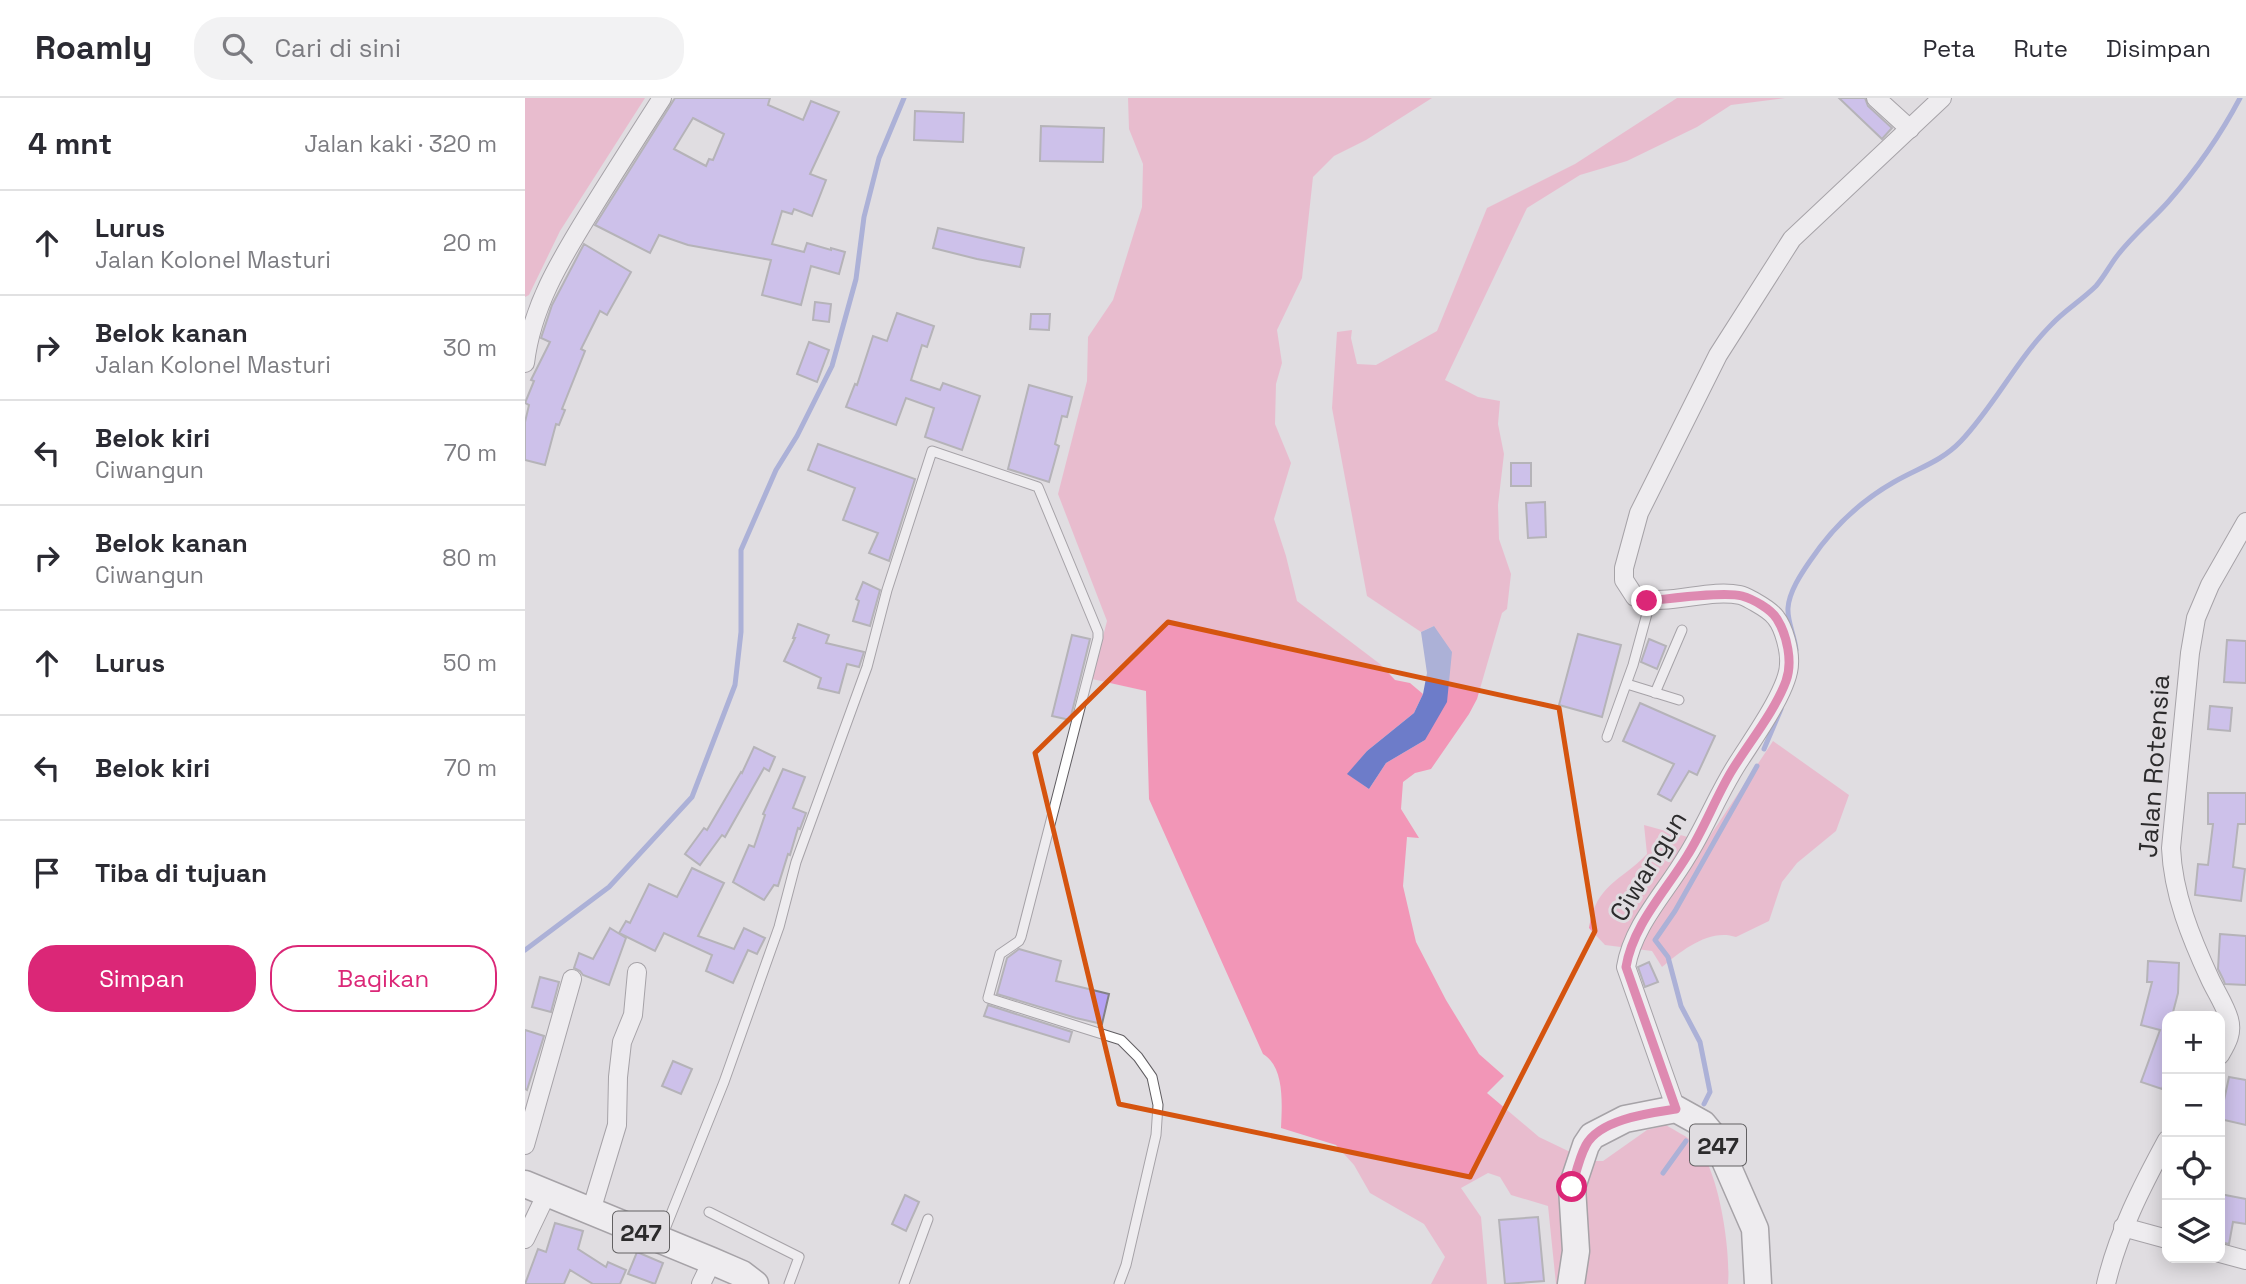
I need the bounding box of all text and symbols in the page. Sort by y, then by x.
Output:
search box [194,17,684,80]
text: Roamly [35,27,152,69]
icon: search [218,29,256,67]
text: Cari di sini [274,31,401,65]
text: Peta [1923,33,1975,64]
text: Rute [2013,33,2068,64]
text: Disimpan [2106,33,2211,64]
text: 4 mnt [28,124,112,163]
text: Jalan kaki · 320 m [304,129,497,159]
text: Lurus [95,211,165,245]
icon: ahead [28,224,66,262]
text: 20 m [443,228,497,258]
text: Jalan Kolonel Masturi [95,245,331,275]
text: Belok kanan [95,316,248,350]
icon: right [28,329,66,367]
text: 30 m [443,333,497,363]
text: Jalan Kolonel Masturi [95,350,331,380]
text: Belok kiri [95,421,210,455]
icon: left [28,434,66,472]
text: 70 m [444,438,497,468]
text: Ciwangun [95,455,204,485]
text: Belok kanan [95,526,248,560]
icon: right [28,539,66,577]
text: 80 m [442,543,497,573]
text: Ciwangun [95,560,204,590]
route end [1631,585,1662,616]
icon: ahead [28,644,66,682]
text: Lurus [95,646,165,680]
text: 50 m [443,648,497,678]
street label: Jalan Rotensia [2131,673,2177,859]
icon: left [28,749,66,787]
text: Belok kiri [95,751,210,785]
text: 70 m [444,753,497,783]
street label: Ciwangun [1602,804,1694,928]
icon: arrive [28,854,66,892]
text: Tiba di tujuan [95,856,267,890]
button: Simpan [28,945,256,1012]
button: Bagikan [270,945,497,1012]
map controls [2162,1011,2225,1263]
button: + [2162,1011,2225,1074]
button: − [2162,1074,2225,1137]
road number: 247 [1690,1125,1746,1166]
button: locate [2162,1137,2225,1200]
route start [1556,1171,1587,1202]
button: layers [2162,1200,2225,1263]
road number: 247 [613,1212,669,1252]

